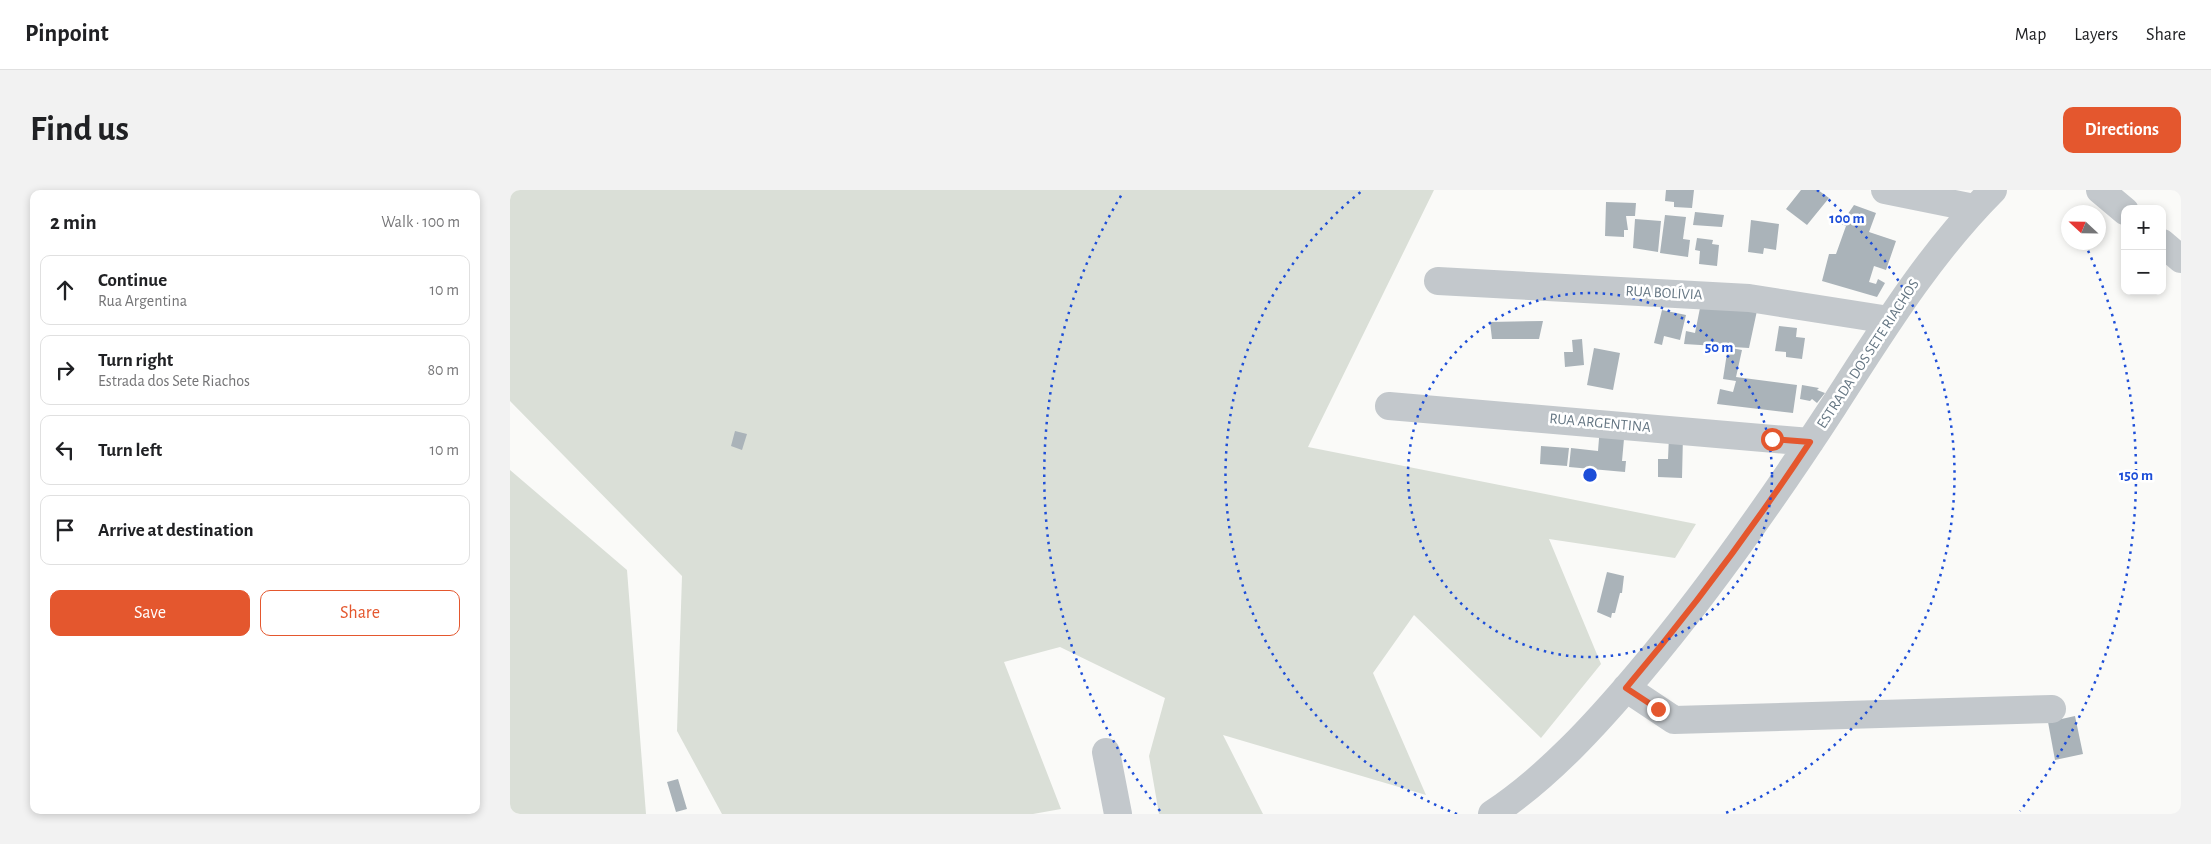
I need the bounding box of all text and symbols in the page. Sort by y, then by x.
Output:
text: Pinpoint [25,22,109,46]
text: Map [2015,26,2046,44]
text: Layers [2074,26,2118,44]
text: Share [2146,26,2186,44]
button: Directions [2063,107,2181,153]
text: Find us [30,112,129,147]
north arrow [2061,205,2106,250]
map controls [2121,205,2166,295]
button: + [2121,205,2166,250]
text: 100 m [1829,211,1865,226]
text: 2 min [50,212,97,233]
text: Walk · 100 m [381,214,460,230]
button: − [2121,250,2166,295]
text: Continue [98,271,167,290]
icon: ahead [51,276,79,304]
street label: ESTRADA DOS SETE RIACHOS [1814,277,1922,431]
street label: RUA BOLÍVIA [1625,281,1703,303]
text: 10 m [430,282,459,298]
text: Rua Argentina [98,293,187,309]
text: 50 m [1705,340,1733,355]
text: Turn right [98,351,173,370]
icon: right [51,356,79,384]
text: 80 m [428,362,459,378]
text: Estrada dos Sete Riachos [98,373,250,389]
street label: RUA ARGENTINA [1549,411,1652,435]
route start [1761,428,1784,451]
icon: left [51,436,79,464]
text: Turn left [98,441,162,460]
text: 10 m [430,442,459,458]
centre of rings [1581,466,1599,484]
text: 150 m [2119,468,2153,483]
icon: arrive [51,516,79,544]
text: Arrive at destination [98,521,254,540]
button: Save [50,590,250,636]
button: Share [260,590,460,636]
route end [1647,698,1670,721]

